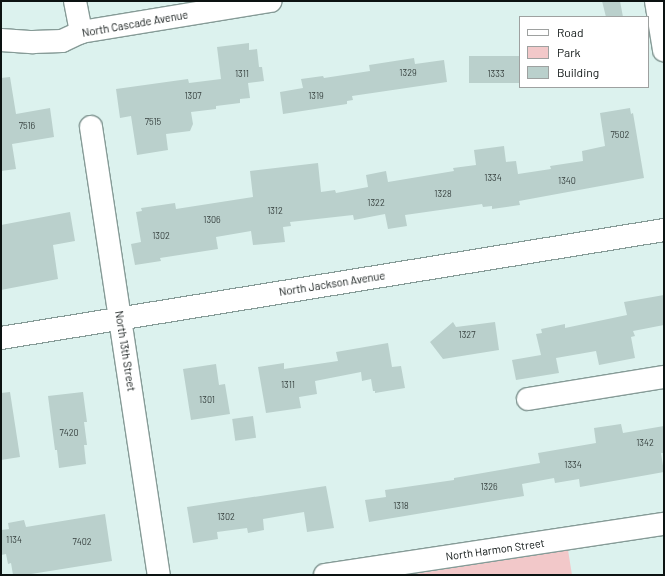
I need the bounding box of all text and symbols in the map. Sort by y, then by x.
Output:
street label: North Cascade Avenue [81,8,189,40]
legend [519,16,649,88]
text: Road [557,25,584,39]
text: Park [557,45,581,59]
text: Building [557,65,599,79]
house number: 1329 [399,68,417,78]
house number: 1311 [235,69,249,79]
house number: 1333 [487,69,505,79]
house number: 1307 [184,91,202,101]
house number: 1319 [308,91,324,101]
house number: 7515 [145,117,161,127]
house number: 7516 [19,121,35,131]
house number: 7502 [611,130,629,140]
house number: 1334 [484,173,502,183]
house number: 1340 [558,176,576,186]
house number: 1328 [434,189,452,199]
house number: 1322 [367,198,385,208]
house number: 1312 [267,206,283,216]
house number: 1306 [203,215,221,225]
house number: 1302 [152,231,170,241]
street label: North Jackson Avenue [278,269,386,299]
street label: North 13th Street [112,310,138,392]
house number: 1327 [459,330,475,340]
house number: 1311 [281,380,295,390]
house number: 1301 [199,395,215,405]
house number: 7420 [59,428,79,438]
house number: 1342 [636,438,654,448]
house number: 1334 [564,460,582,470]
house number: 1326 [480,482,498,492]
house number: 1318 [393,501,409,511]
house number: 1302 [217,512,235,522]
house number: 1134 [6,535,22,545]
house number: 7402 [72,537,92,547]
street label: North Harmon Street [445,537,545,563]

